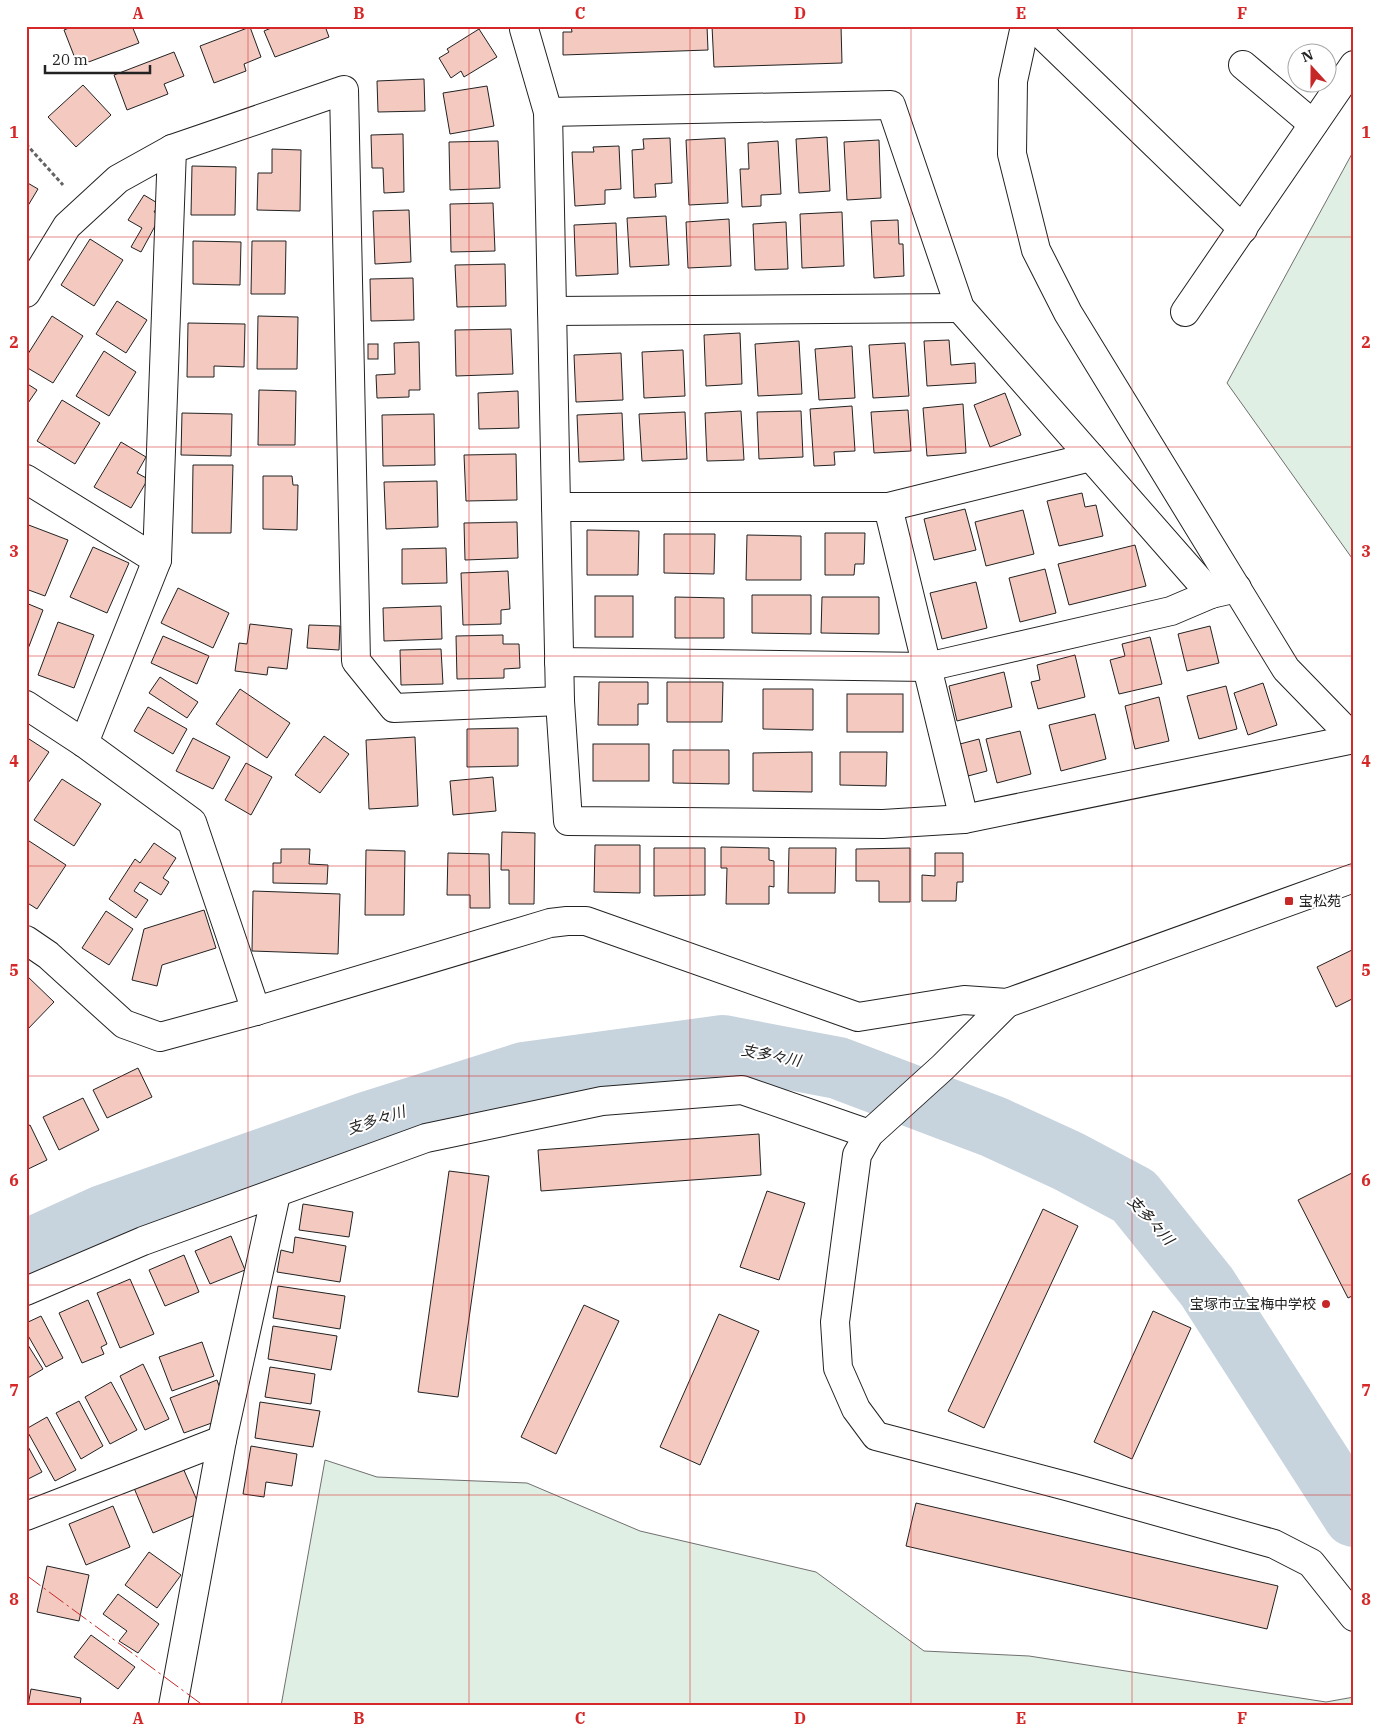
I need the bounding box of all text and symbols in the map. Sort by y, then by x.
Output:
text: A [132,3,144,23]
text: B [353,3,365,23]
text: C [575,3,585,23]
text: D [794,3,806,23]
text: E [1016,3,1026,23]
text: F [1237,3,1247,23]
scale bar [45,42,150,74]
north arrow [1288,42,1338,92]
text: N [1299,45,1316,66]
text: 20 m [52,50,88,69]
text: 1 [9,122,19,142]
text: 1 [1361,122,1371,142]
text: 2 [9,332,19,352]
text: 2 [1361,332,1371,352]
text: 3 [9,541,19,561]
text: 3 [1361,541,1371,561]
text: 4 [9,751,19,771]
text: 4 [1361,751,1371,771]
place label: 宝松苑 [1299,892,1341,910]
marker: 宝松苑 [1283,895,1295,907]
text: 5 [9,960,19,980]
text: 5 [1361,960,1371,980]
water label: 支多々川 [740,1040,804,1070]
water label: 支多々川 [345,1101,409,1138]
text: 6 [9,1170,19,1190]
text: 6 [1361,1170,1371,1190]
water label: 支多々川 [1124,1191,1179,1250]
place label: 宝塚市立宝梅中学校 [1190,1295,1316,1313]
marker: 宝塚市立宝梅中学校 [1320,1298,1332,1310]
text: 7 [9,1380,19,1400]
text: 7 [1361,1380,1371,1400]
text: 8 [9,1589,19,1609]
text: 8 [1361,1589,1371,1609]
text: A [132,1708,144,1728]
text: B [353,1708,365,1728]
text: C [575,1708,585,1728]
text: D [794,1708,806,1728]
text: E [1016,1708,1026,1728]
text: F [1237,1708,1247,1728]

